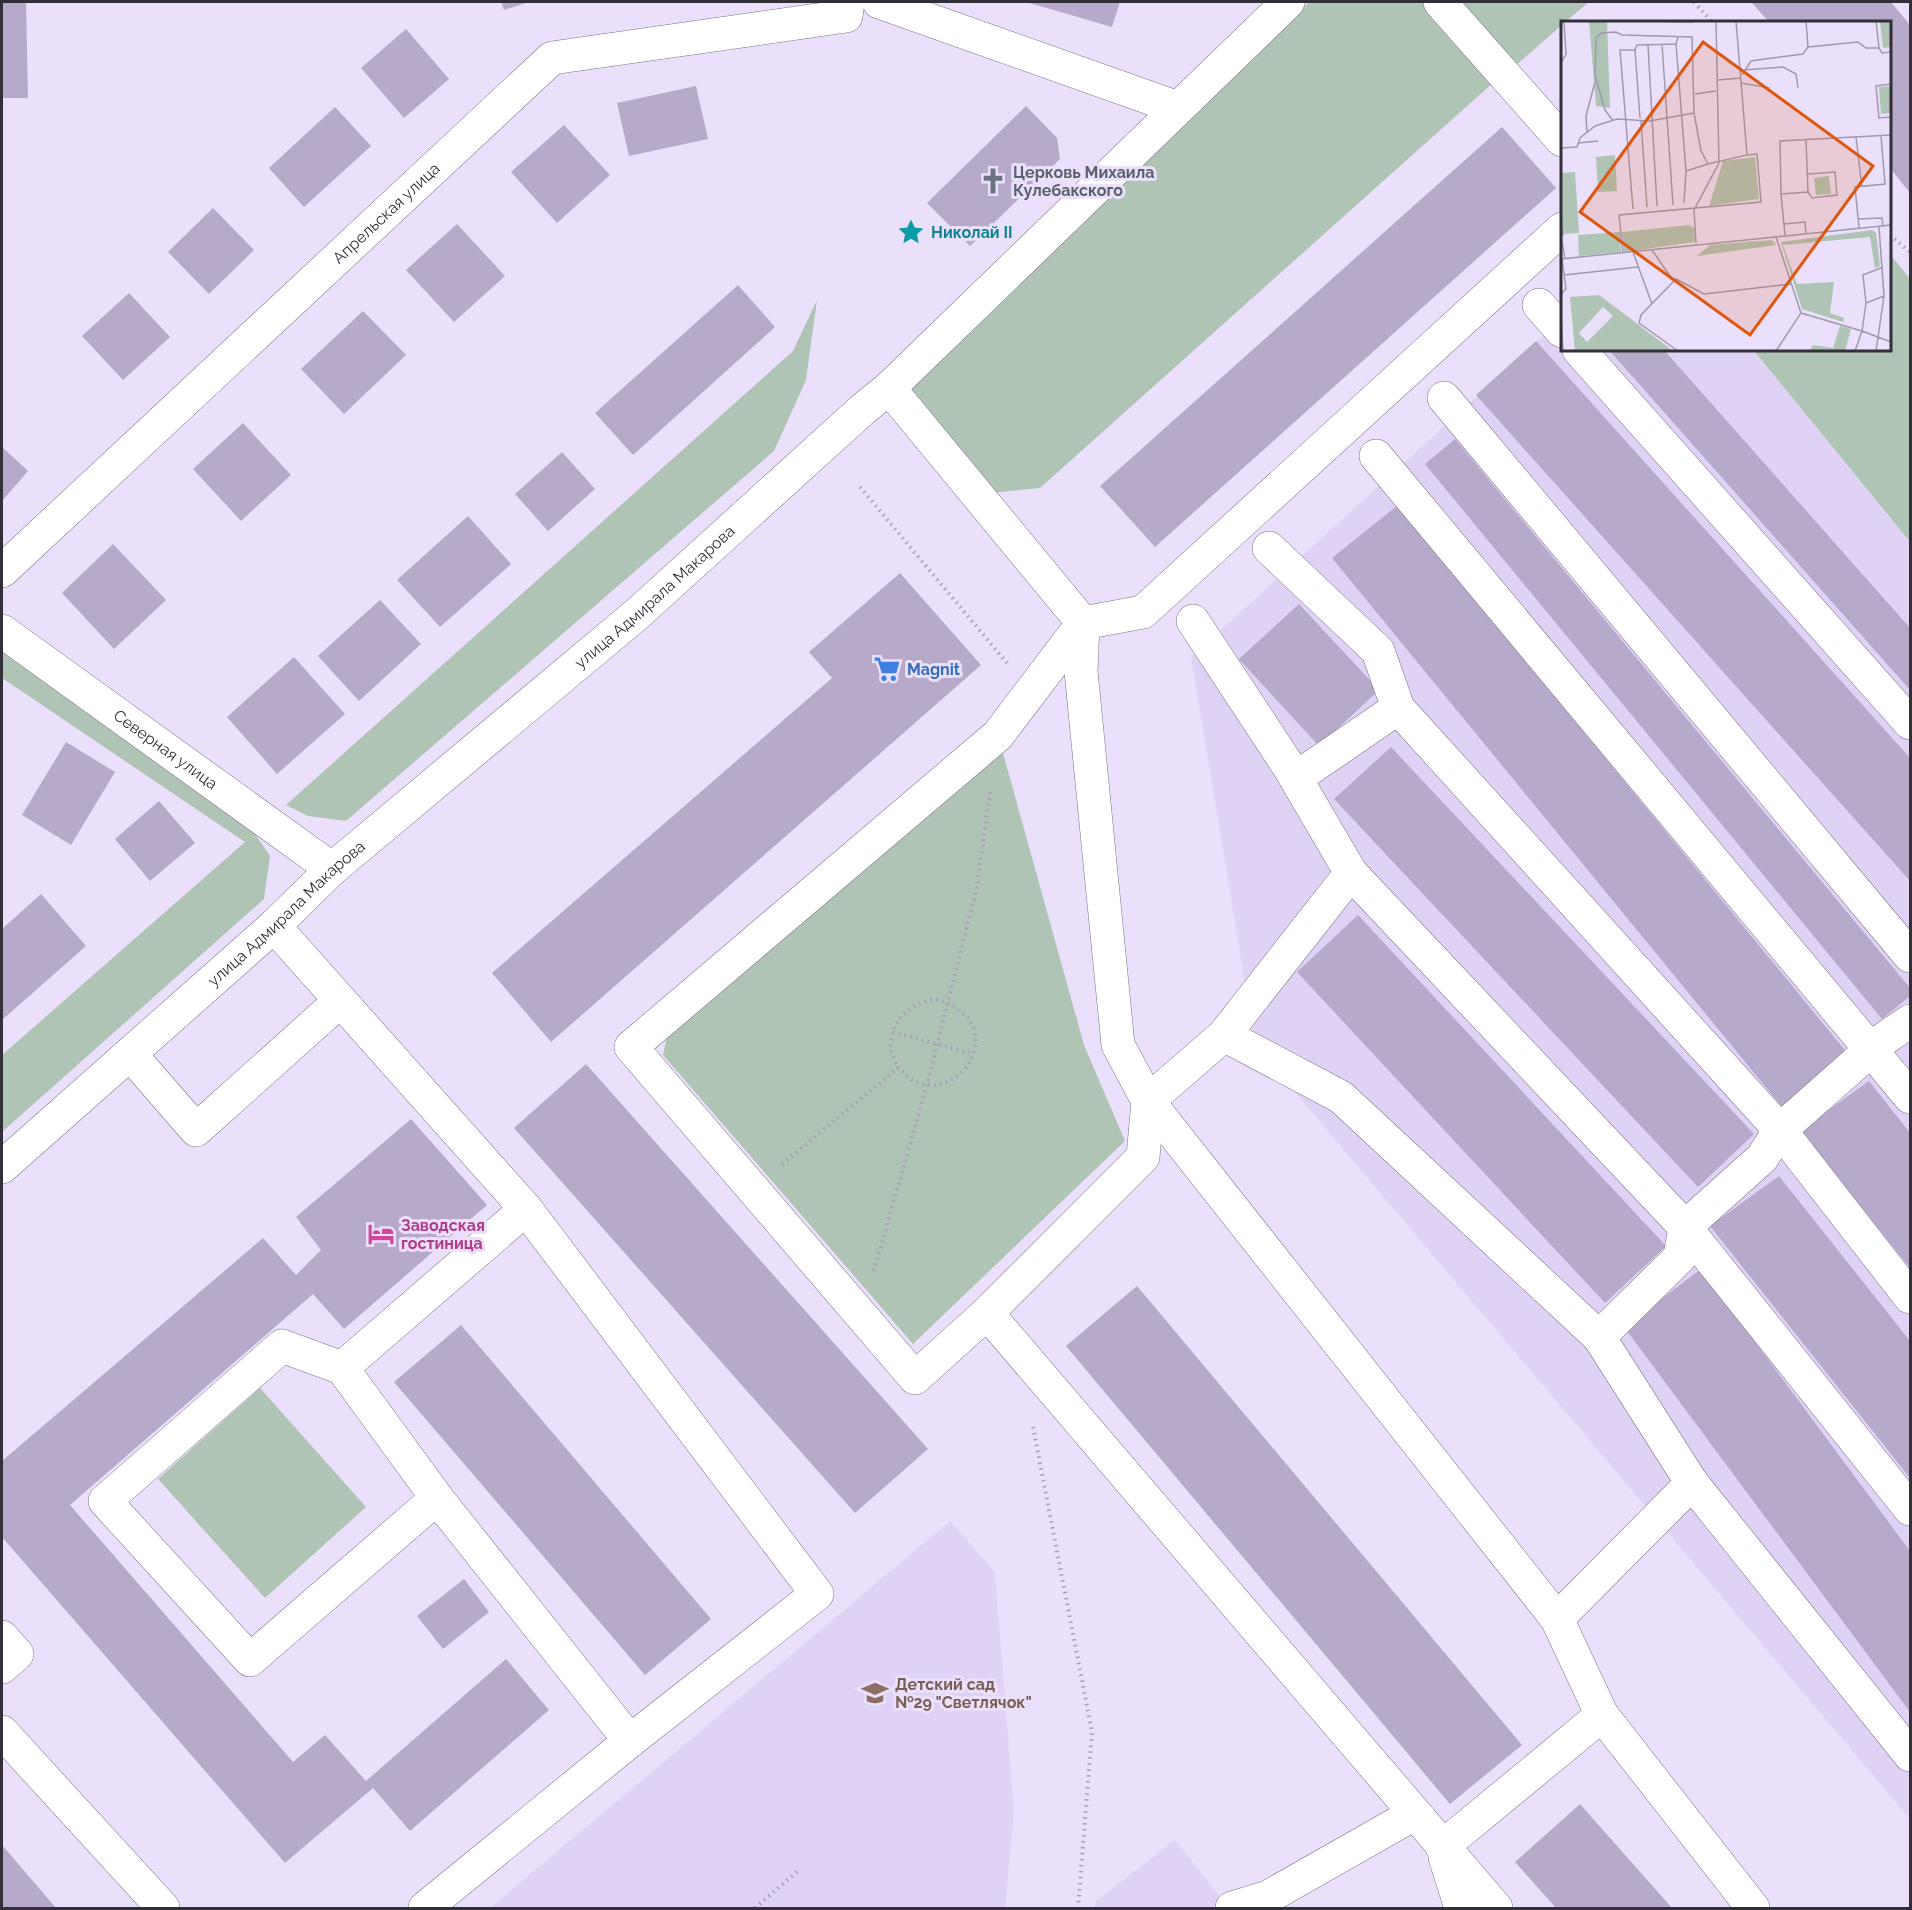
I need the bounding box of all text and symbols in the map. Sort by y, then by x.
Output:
inset map [1561,21,1891,351]
street label: Апрельская улица [329,159,444,268]
place label: Церковь Михаила Кулебакского [1013,163,1154,200]
church icon: Церковь Михаила Кулебакского [978,166,1008,196]
place icon: Николай II [896,217,926,247]
place label: Николай II [931,223,1013,242]
street label: улица Адмирала Макарова [571,521,739,672]
supermarket icon: Magnit [872,654,902,684]
place label: Magnit [907,660,960,679]
street label: Северная улица [110,706,221,793]
street label: улица Адмирала Макарова [204,837,369,990]
place label: Заводская гостиница [401,1216,485,1253]
hotel icon: Заводская гостиница [366,1219,396,1249]
place label: Детский сад №29 "Светлячок" [895,1675,1032,1712]
school or university icon: Детский сад №29 "Светлячок" [860,1678,890,1708]

